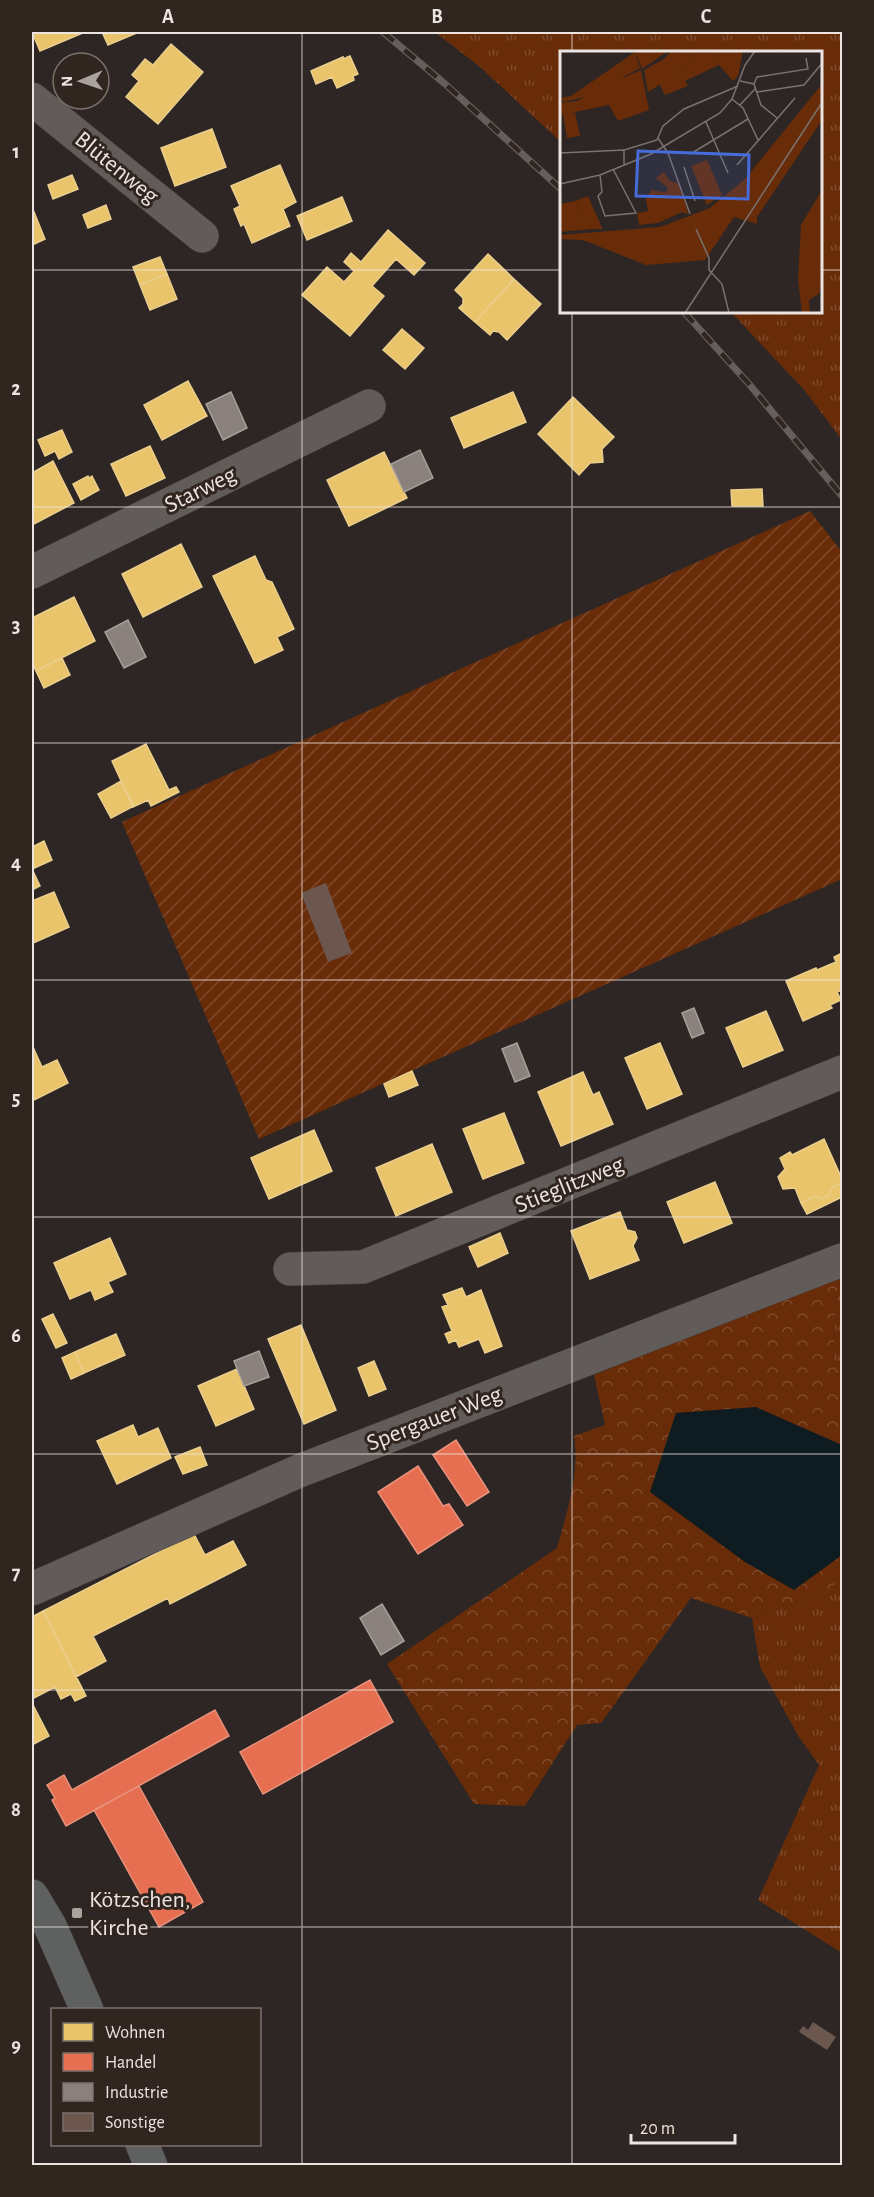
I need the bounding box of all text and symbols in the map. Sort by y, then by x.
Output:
text: A [162,7,174,27]
text: B [431,7,443,27]
text: C [701,7,712,27]
north arrow [51,51,111,111]
inset map [560,51,823,314]
text: N [59,76,75,87]
street label: Blütenweg [70,127,163,209]
text: 1 [12,142,20,162]
text: 2 [11,379,21,399]
street label: Starweg [161,462,240,517]
text: 3 [12,616,20,636]
text: 4 [11,853,21,873]
text: 5 [12,1089,20,1109]
street label: Stieglitzweg [512,1152,627,1218]
text: 6 [11,1326,21,1346]
street label: Spergauer Weg [363,1382,506,1456]
text: 7 [12,1563,21,1583]
text: 8 [11,1800,21,1820]
place label: Kötzschen, Kirche [89,1888,190,1940]
marker: Kötzschen, Kirche [70,1906,84,1920]
legend [51,2008,261,2146]
text: Wohnen [105,2024,165,2042]
text: 9 [11,2036,21,2056]
text: Handel [105,2054,156,2072]
text: Industrie [105,2084,168,2102]
scale bar [631,2107,734,2145]
text: Sonstige [105,2114,165,2132]
text: 20 m [640,2120,675,2138]

